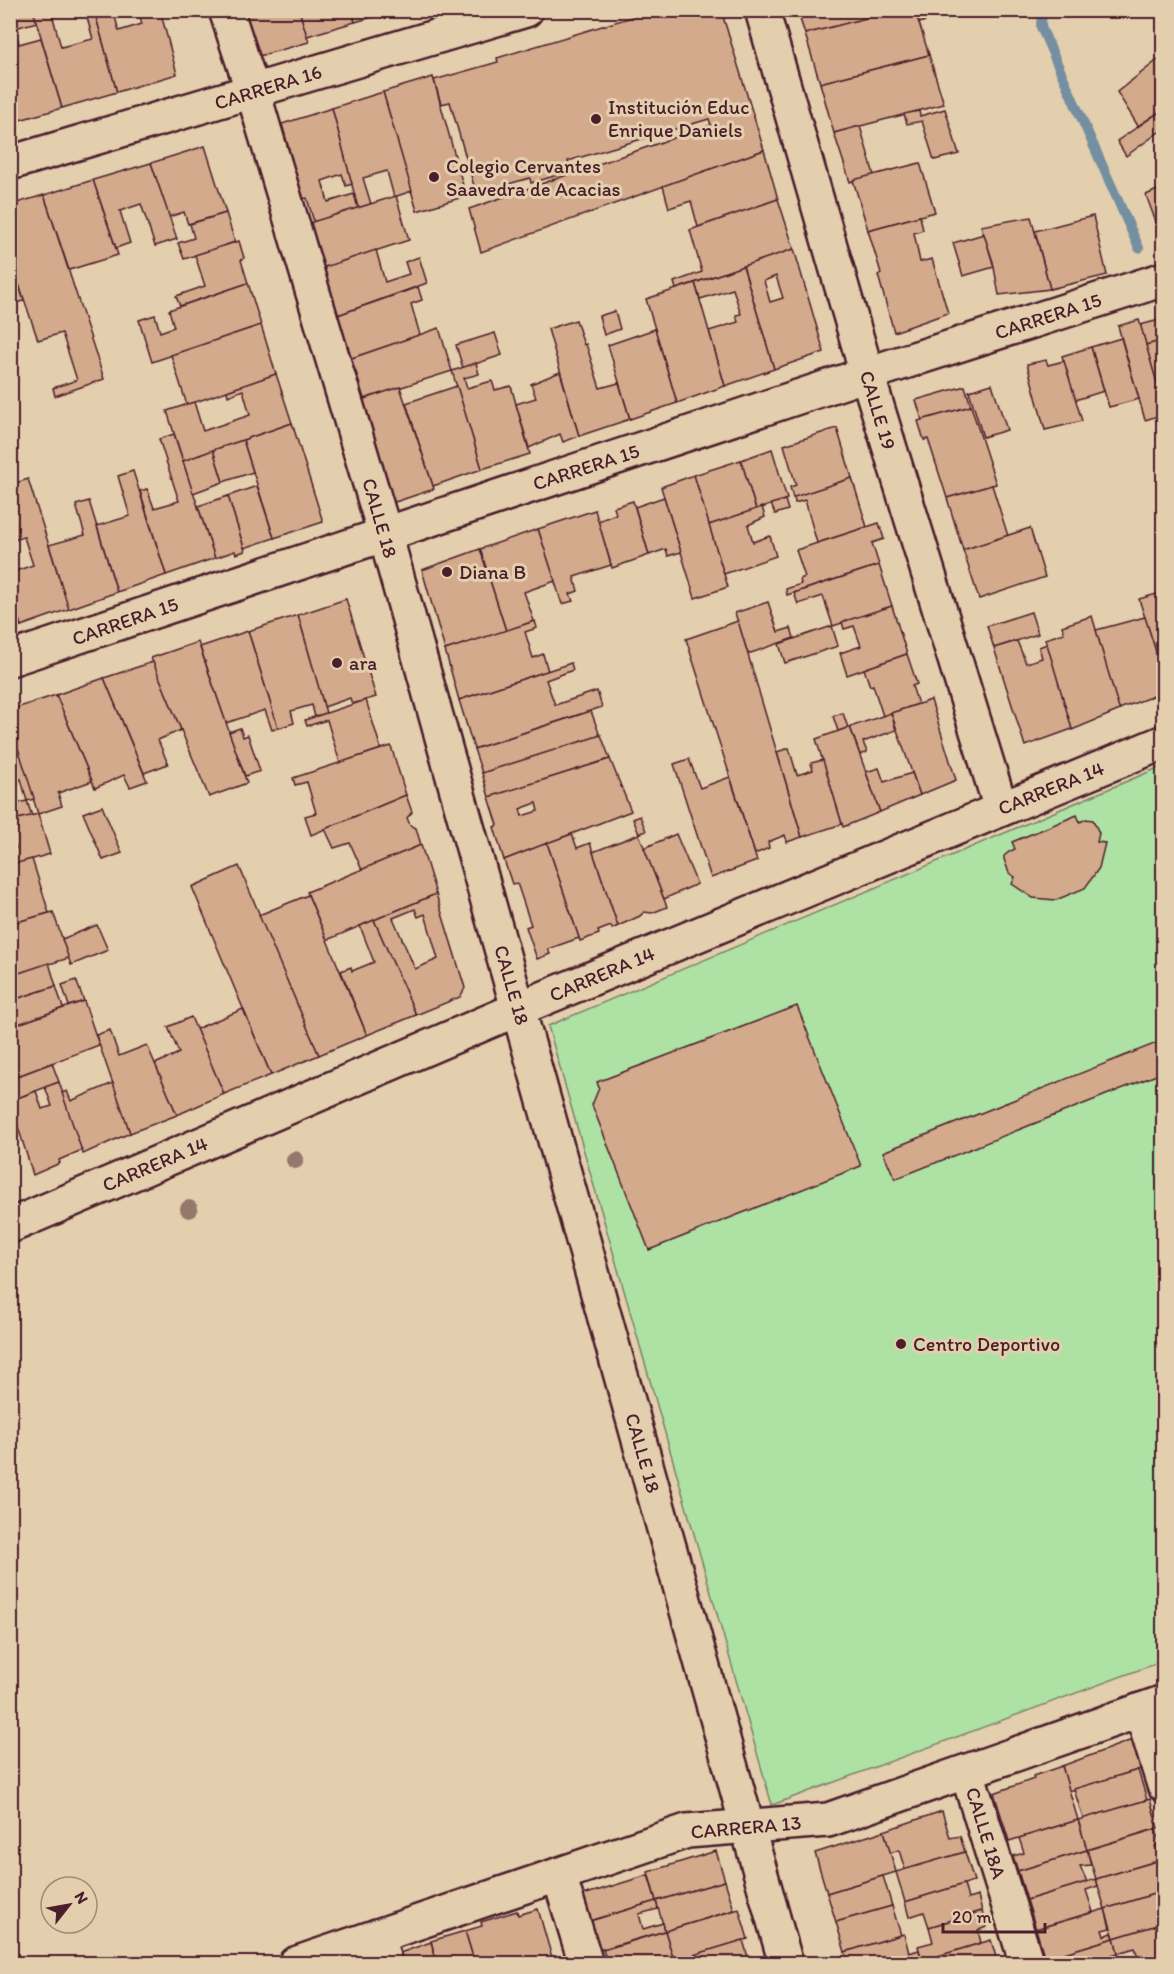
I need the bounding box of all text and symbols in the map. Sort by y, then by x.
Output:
street label: CARRERA 16 [211,59,325,115]
place label: Institución Educ Enrique Daniels [608,95,749,142]
marker: Institución Educ Enrique Daniels [589,112,603,126]
place label: Colegio Cervantes Saavedra de Acacias [446,154,621,201]
marker: Colegio Cervantes Saavedra de Acacias [427,170,441,184]
street label: CARRERA 15 [992,287,1104,345]
street label: CALLE 19 [855,368,901,452]
street label: CARRERA 15 [530,438,642,496]
street label: CALLE 18 [357,475,403,561]
place label: Diana B [459,560,526,584]
marker: Diana B [440,565,454,579]
street label: CARRERA 15 [69,592,181,650]
place label: ara [349,651,377,675]
marker: ara [330,656,344,670]
street label: CARRERA 14 [994,756,1108,820]
street label: CARRERA 14 [546,941,658,1007]
street label: CALLE 18 [489,942,535,1028]
street label: CARRERA 14 [99,1131,211,1197]
place label: Centro Deportivo [913,1332,1060,1356]
marker: Centro Deportivo [894,1337,908,1351]
street label: CALLE 18 [620,1410,666,1496]
street label: CALLE 18A [961,1784,1011,1882]
street label: CARRERA 13 [690,1810,803,1844]
north arrow [39,1875,99,1935]
text: N [71,1888,92,1907]
scale bar [943,1896,1045,1934]
text: 20 m [952,1906,992,1928]

